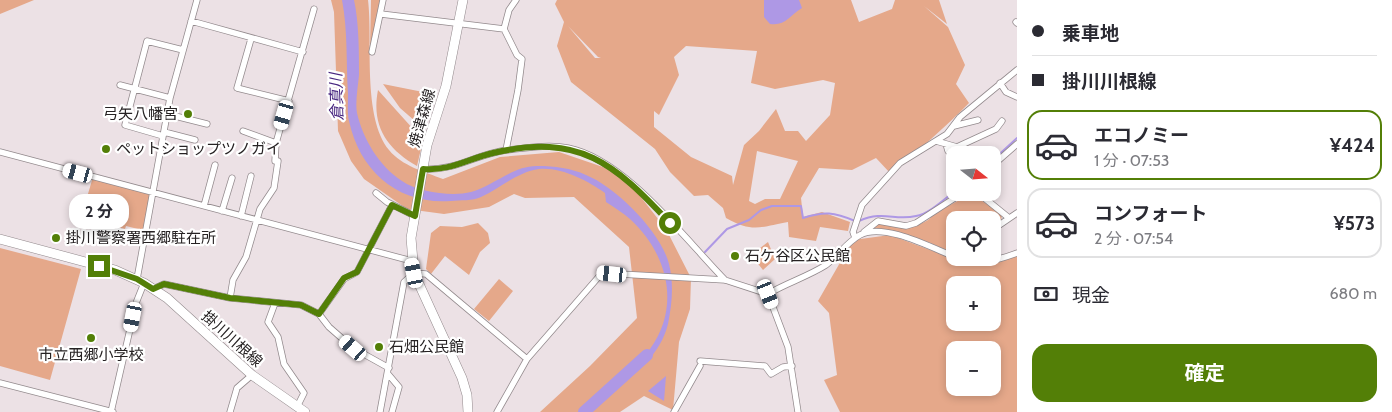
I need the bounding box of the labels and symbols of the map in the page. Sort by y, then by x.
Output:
water label: 倉真川 [326,71,347,121]
street label: 焼津森線 [405,87,439,149]
car [272,99,295,131]
place label: 弓矢八幡宮 [103,105,178,123]
marker: 弓矢八幡宮 [182,108,194,120]
place label: ペットショップツノガイ [116,140,281,158]
marker: ペットショップツノガイ [100,143,112,155]
north arrow [946,146,1001,201]
car [61,162,94,184]
callout: 2 分 [69,194,129,228]
route start [659,212,681,234]
place label: 掛川警察署西郷駐在所 [66,229,216,247]
marker: 掛川警察署西郷駐在所 [50,232,62,244]
place label: 石ケ谷区公民館 [745,247,850,265]
marker: 石ケ谷区公民館 [729,250,741,262]
route end [88,255,110,277]
car [403,257,424,289]
car [596,265,627,283]
car [755,277,780,311]
car [122,301,143,333]
street label: 掛川川根線 [198,307,266,371]
marker: 市立西郷小学校 [85,332,97,344]
car [336,332,369,364]
place label: 石畑公民館 [389,338,464,356]
marker: 石畑公民館 [373,341,385,353]
place label: 市立西郷小学校 [38,346,144,364]

